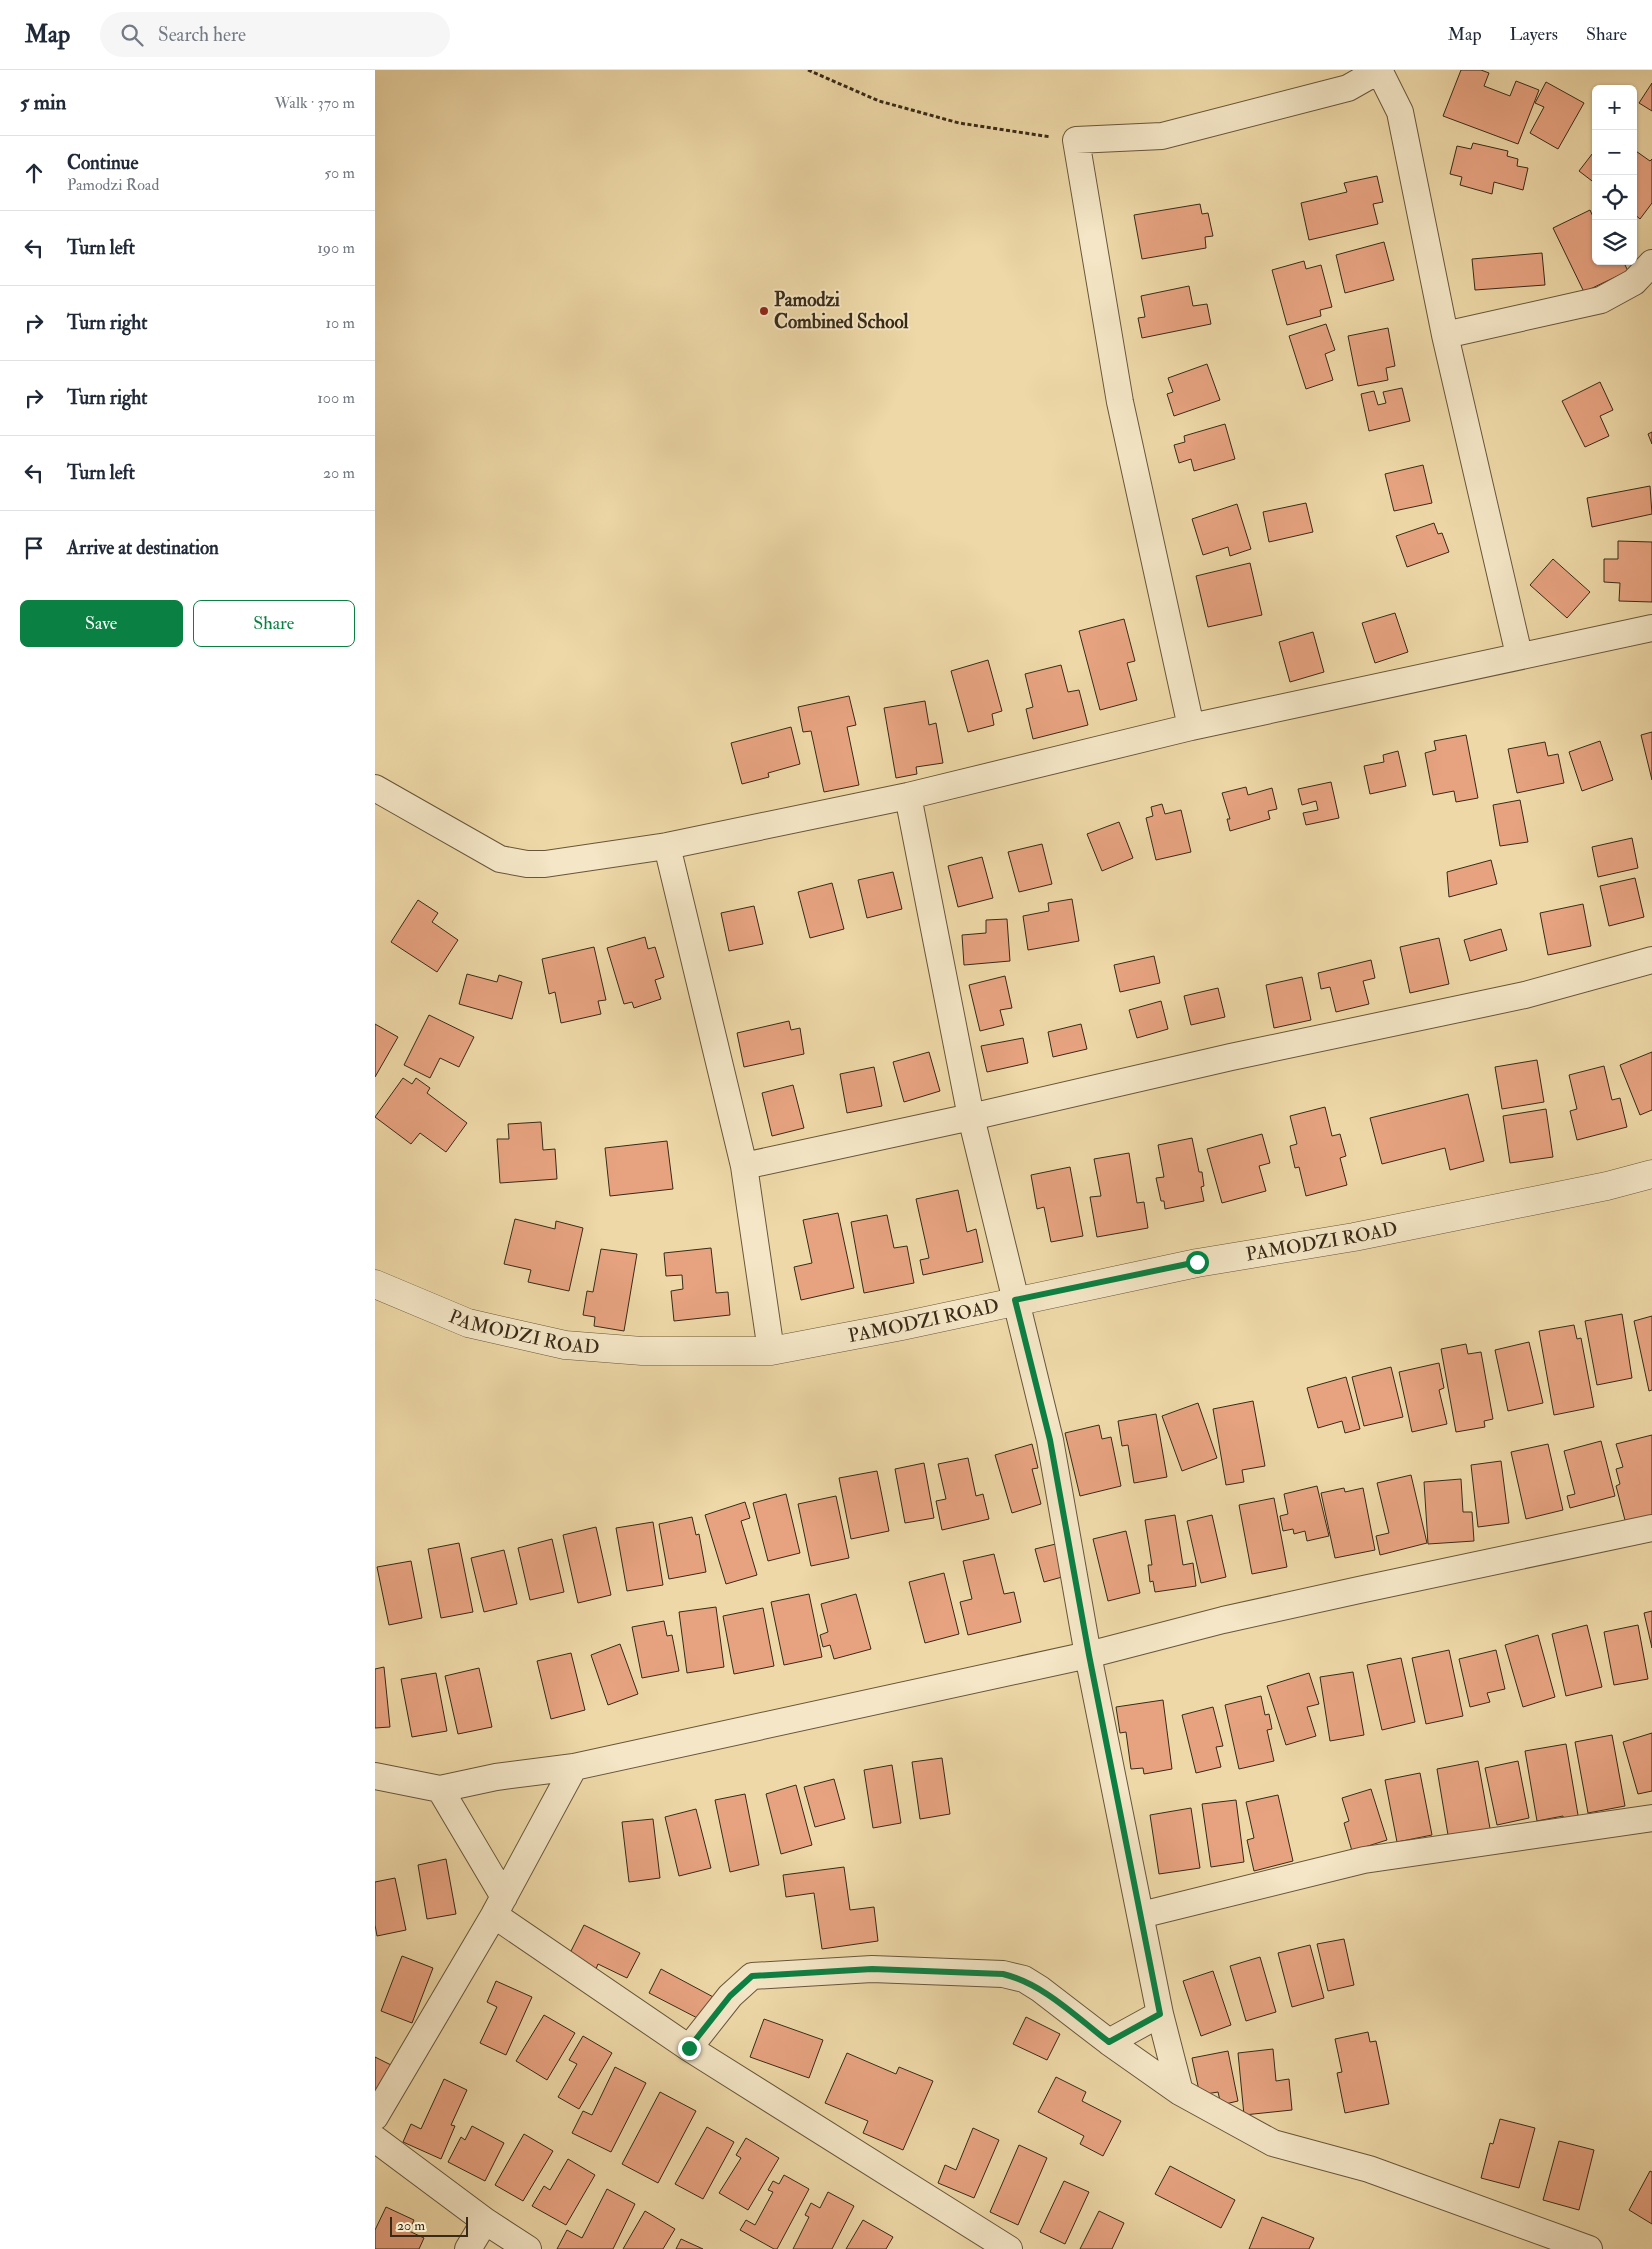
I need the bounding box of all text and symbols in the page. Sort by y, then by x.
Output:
search box [100,12,450,57]
text: Map [25,19,70,50]
icon: search [118,21,146,49]
text: Search here [158,23,246,47]
text: Map [1448,23,1482,46]
text: Layers [1510,23,1558,46]
text: Share [1586,23,1627,46]
map controls [1592,85,1637,265]
button: + [1592,85,1637,130]
text: 5 min [20,89,66,116]
text: Walk · 370 m [274,93,355,113]
button: − [1592,130,1637,175]
text: Continue [67,151,138,175]
icon: ahead [20,159,48,187]
text: 50 m [324,163,355,183]
text: Pamodzi Road [67,175,159,195]
button: locate [1592,175,1637,220]
button: layers [1592,220,1637,265]
icon: left [20,234,48,262]
text: Turn left [67,236,135,260]
text: 190 m [317,238,355,258]
place label: Pamodzi Combined School [774,288,909,334]
marker: Pamodzi Combined School [758,305,770,317]
icon: right [20,309,48,337]
text: Turn right [67,311,147,335]
text: 10 m [325,313,355,333]
icon: right [20,384,48,412]
text: Turn right [67,386,147,410]
text: 100 m [317,388,355,408]
icon: left [20,459,48,487]
text: Turn left [67,461,135,485]
text: 20 m [323,463,355,483]
icon: arrive [20,534,48,562]
text: Arrive at destination [67,536,219,560]
button: Save [20,600,183,647]
button: Share [193,600,355,647]
street label: PAMODZI ROAD [1244,1217,1400,1267]
route start [1186,1251,1209,1274]
street label: PAMODZI ROAD [846,1294,1001,1348]
street label: PAMODZI ROAD [445,1304,600,1360]
route end [678,2037,701,2060]
scale bar [390,2214,467,2237]
text: 20 m [397,2217,425,2234]

